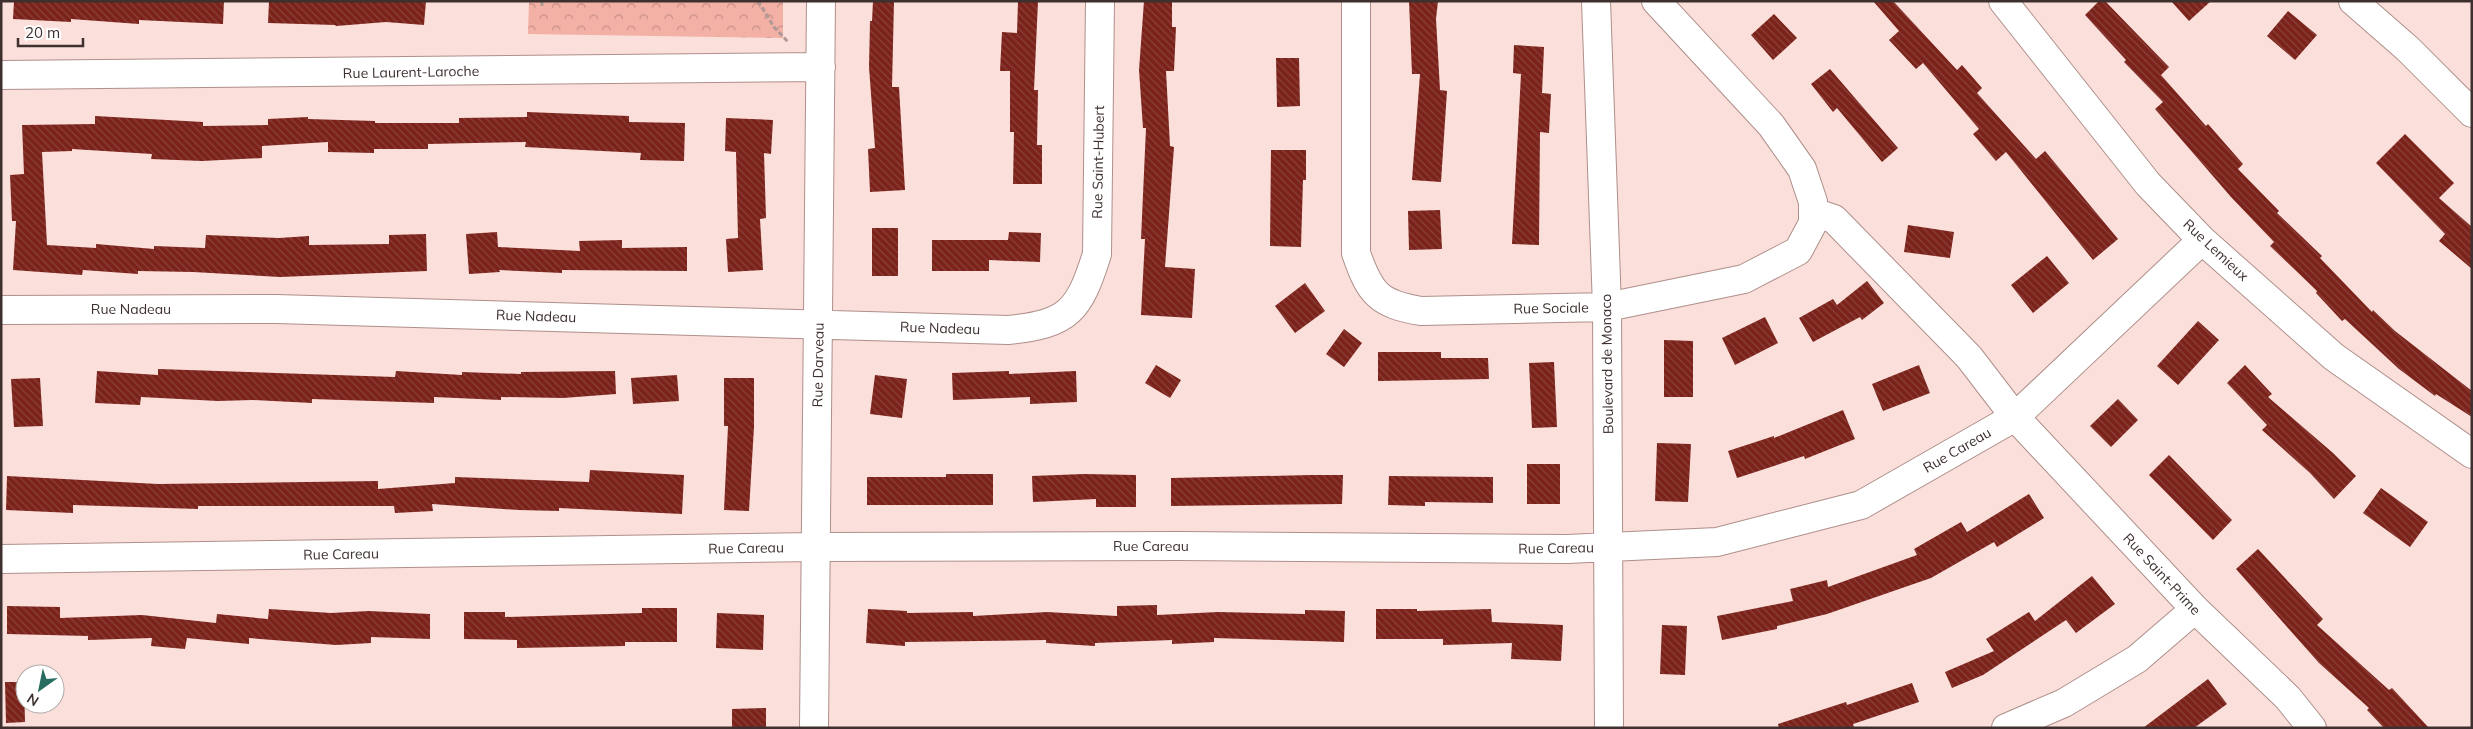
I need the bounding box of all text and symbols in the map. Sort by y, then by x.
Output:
scale bar [18,15,82,47]
text: 20 m [25,23,60,42]
street label: Rue Laurent-Laroche [343,62,479,82]
street label: Rue Saint-Hubert [1088,105,1108,219]
street label: Rue Lemieux [2179,215,2253,285]
street label: Boulevard de Monaco [1597,294,1617,434]
street label: Rue Sociale [1513,298,1589,318]
street label: Rue Nadeau [91,300,171,318]
street label: Rue Nadeau [496,306,576,326]
street label: Rue Nadeau [900,318,980,338]
street label: Rue Darveau [808,322,828,408]
street label: Rue Careau [1920,423,1994,477]
street label: Rue Saint-Prime [2119,529,2205,619]
street label: Rue Careau [1113,537,1189,555]
street label: Rue Careau [708,538,784,558]
street label: Rue Careau [1518,538,1594,558]
street label: Rue Careau [303,544,379,564]
north arrow [15,664,65,714]
text: N [24,689,42,710]

